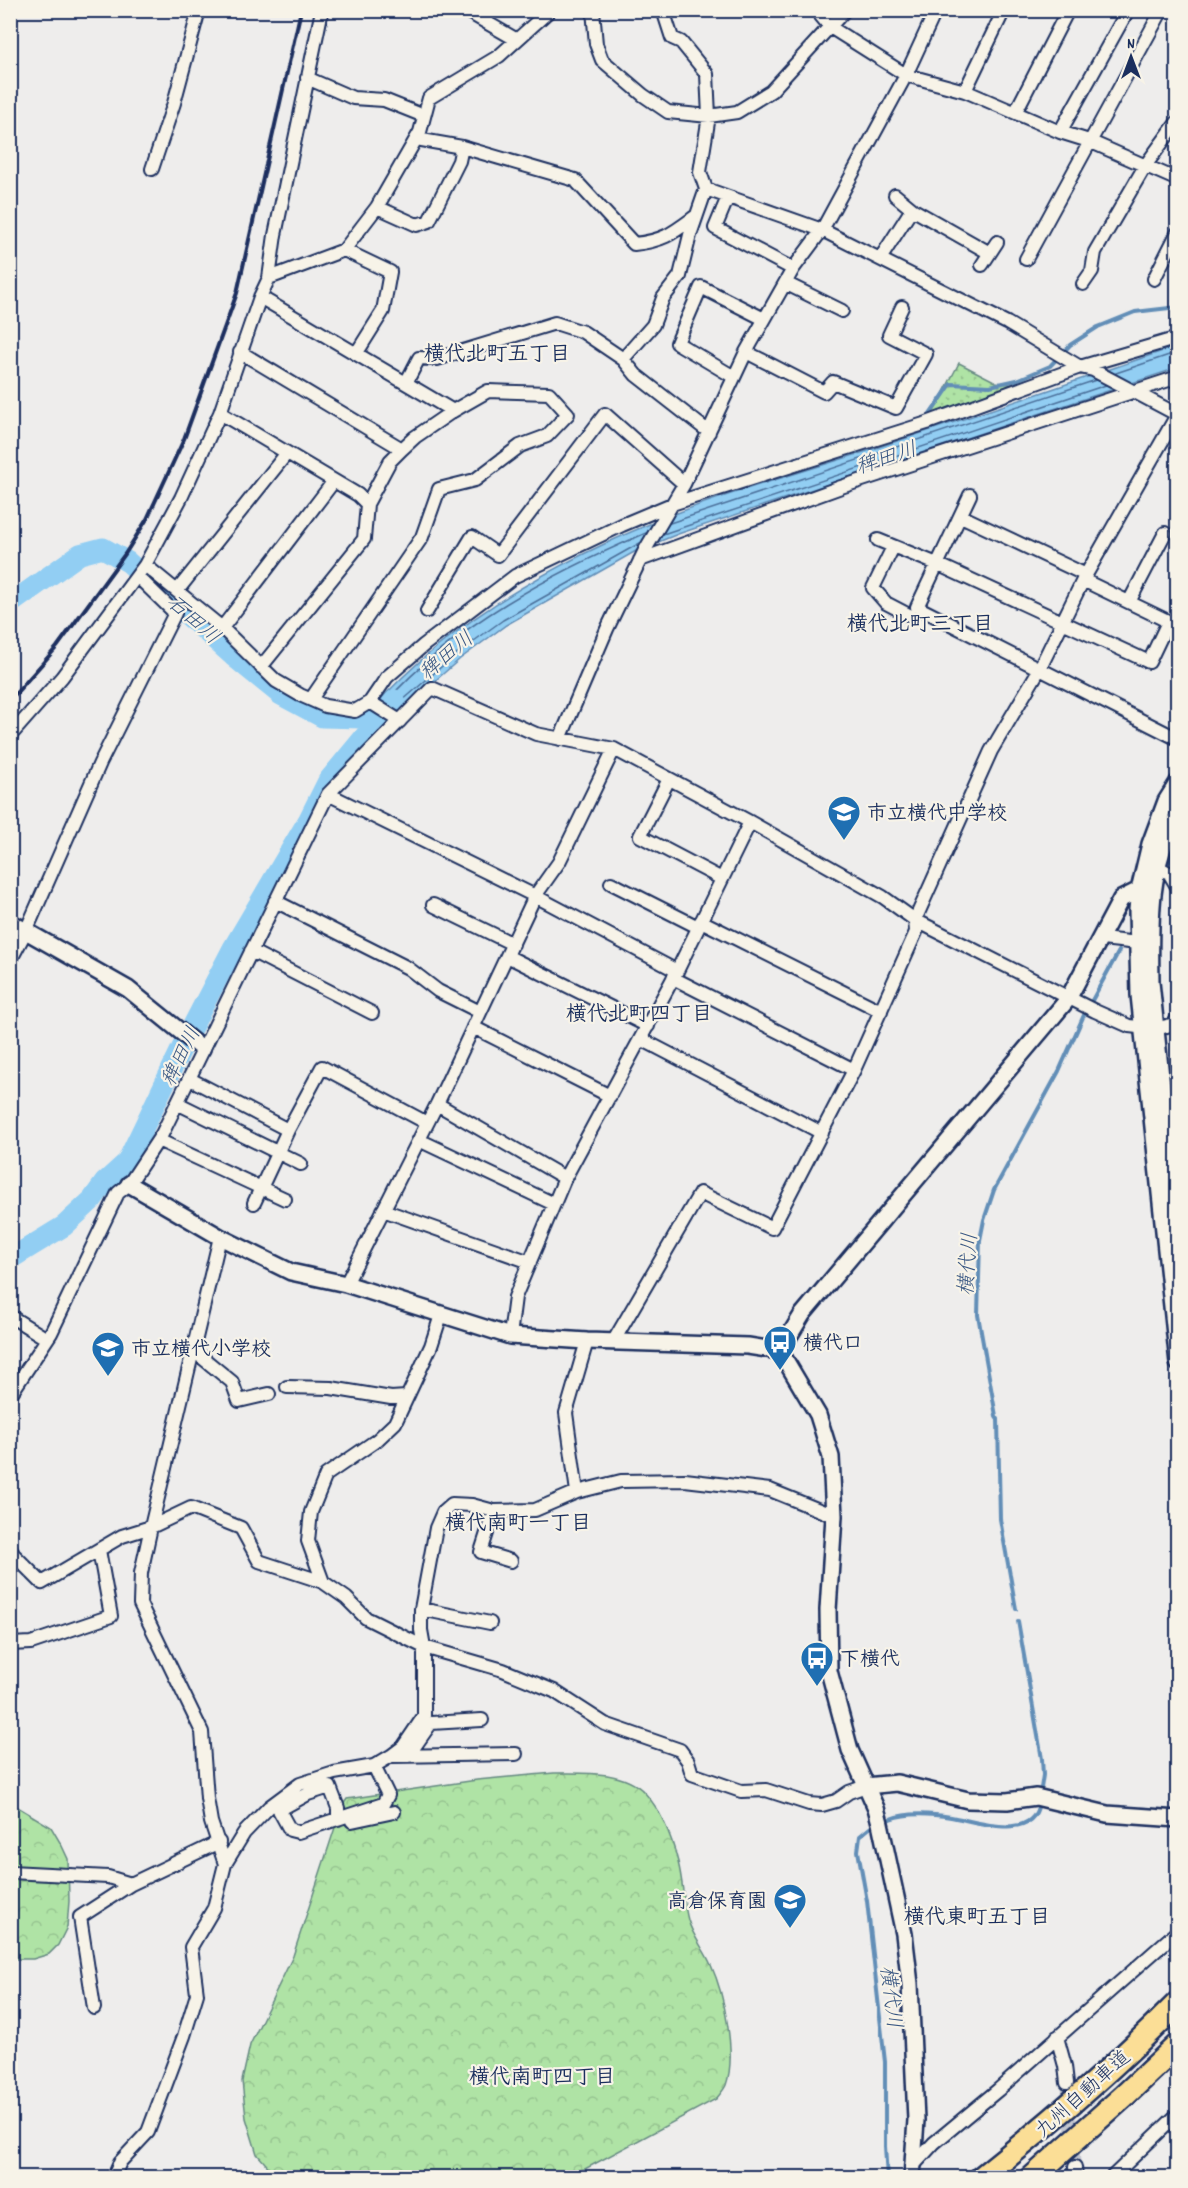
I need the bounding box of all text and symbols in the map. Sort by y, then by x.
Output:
north arrow [1101,27,1161,87]
text: N [1127,33,1135,56]
district label: 横代北町五丁目 [424,341,571,371]
water label: 稗田川 [852,436,922,484]
water label: 石田川 [158,589,226,653]
district label: 横代北町三丁目 [847,611,994,641]
water label: 稗田川 [414,626,482,689]
school or university icon: 市立横代中学校 [826,794,862,841]
place label: 市立横代中学校 [867,801,1007,829]
district label: 横代北町四丁目 [566,1001,713,1031]
water label: 稗田川 [155,1022,210,1092]
water label: 横代川 [953,1232,987,1297]
bus stop icon: 横代口 [762,1324,798,1371]
school or university icon: 市立横代小学校 [90,1330,126,1377]
place label: 横代口 [803,1331,863,1359]
place label: 市立横代小学校 [131,1337,271,1365]
district label: 横代南町一丁目 [445,1510,592,1540]
bus stop icon: 下横代 [799,1640,835,1687]
place label: 下横代 [840,1647,900,1675]
school or university icon: 高倉保育園 [772,1882,808,1929]
place label: 高倉保育園 [667,1889,767,1917]
district label: 横代東町五丁目 [904,1904,1051,1934]
water label: 横代川 [870,1964,908,2030]
street label: 九州自動車道 [1030,2045,1138,2146]
district label: 横代南町四丁目 [469,2064,616,2094]

